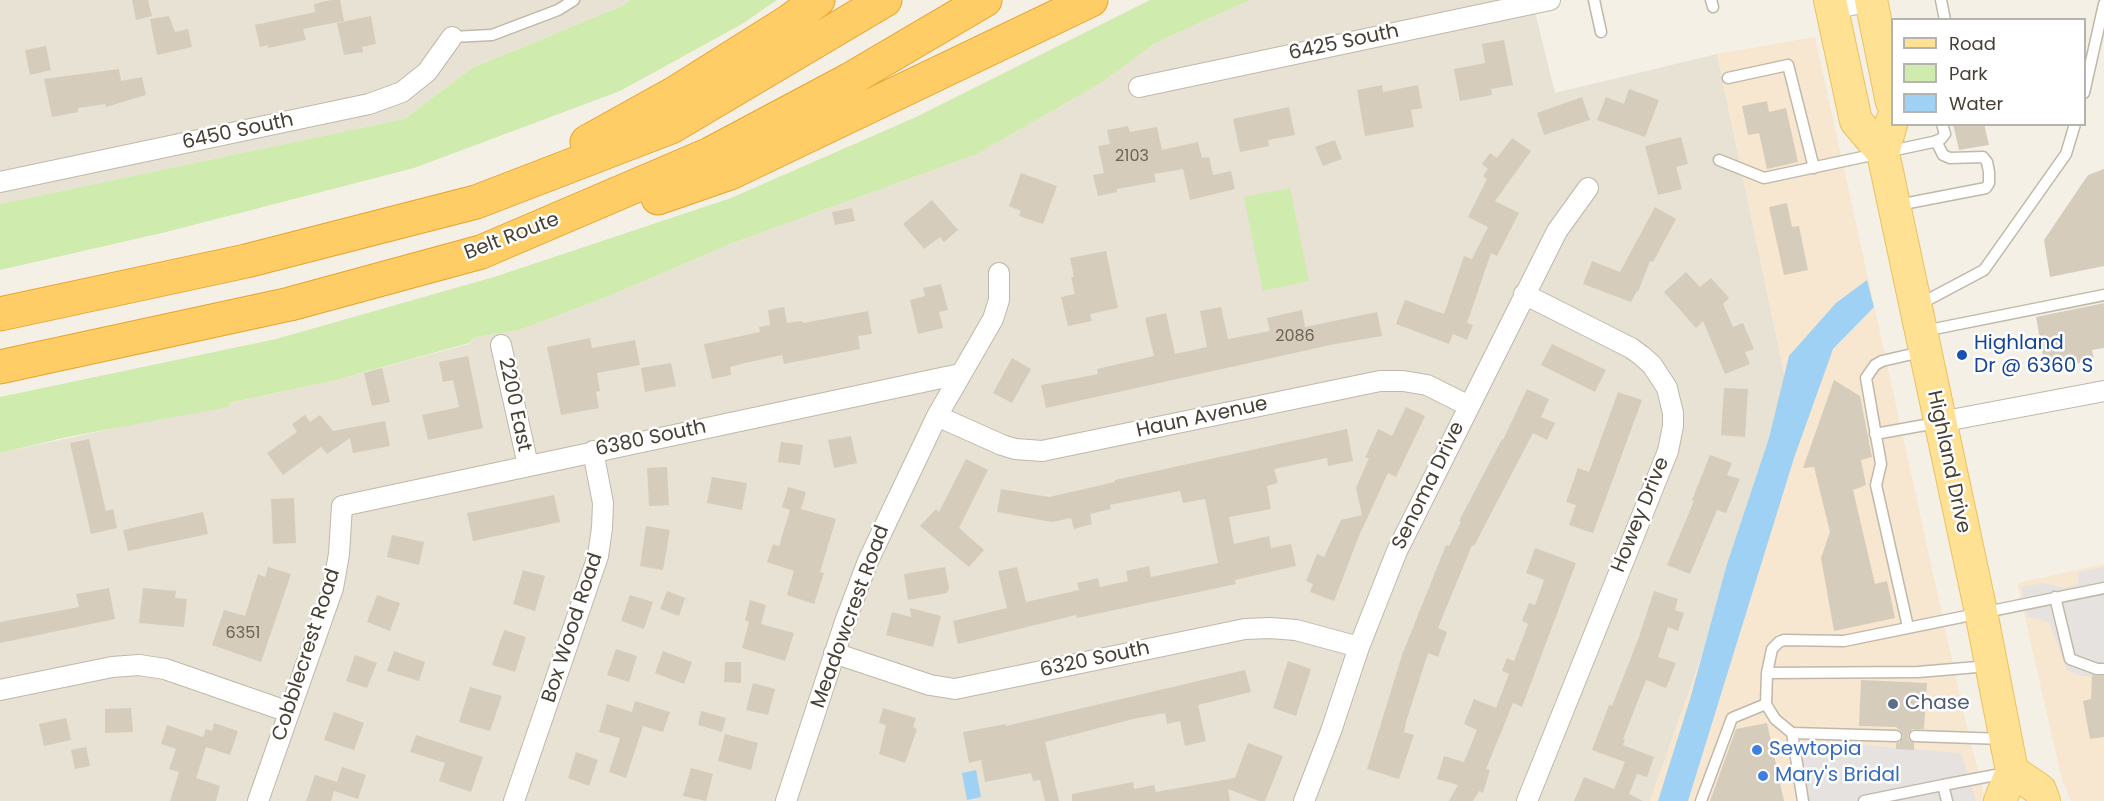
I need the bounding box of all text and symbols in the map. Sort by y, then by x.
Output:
legend [1891,18,2086,126]
street label: 6425 South [1287,20,1401,66]
text: Road [1949,31,1996,56]
text: Park [1949,61,1988,86]
text: Water [1949,91,2003,116]
street label: 6450 South [180,108,296,156]
house number: 2103 [1115,147,1149,167]
street label: Belt Route [461,208,563,266]
house number: 2086 [1275,327,1315,347]
place label: Highland Dr @ 6360 S [1974,332,2093,379]
marker: Highland Dr @ 6360 S [1955,348,1969,362]
street label: 2200 East [492,356,536,454]
street label: Highland Drive [1921,388,1975,536]
street label: Haun Avenue [1134,392,1270,444]
street label: 6380 South [594,416,708,462]
street label: Senoma Drive [1388,418,1470,554]
street label: Howey Drive [1607,454,1675,576]
street label: Meadowcrest Road [807,522,895,712]
street label: Box Wood Road [537,550,609,706]
street label: Cobblecrest Road [268,566,346,744]
house number: 6351 [226,624,260,644]
street label: 6320 South [1038,637,1152,683]
place label: Chase [1905,692,1970,716]
marker: Chase [1886,697,1900,711]
place label: Sewtopia [1769,738,1862,762]
marker: Sewtopia [1750,743,1764,757]
place label: Mary's Bridal [1775,764,1900,788]
marker: Mary's Bridal [1756,769,1770,783]

